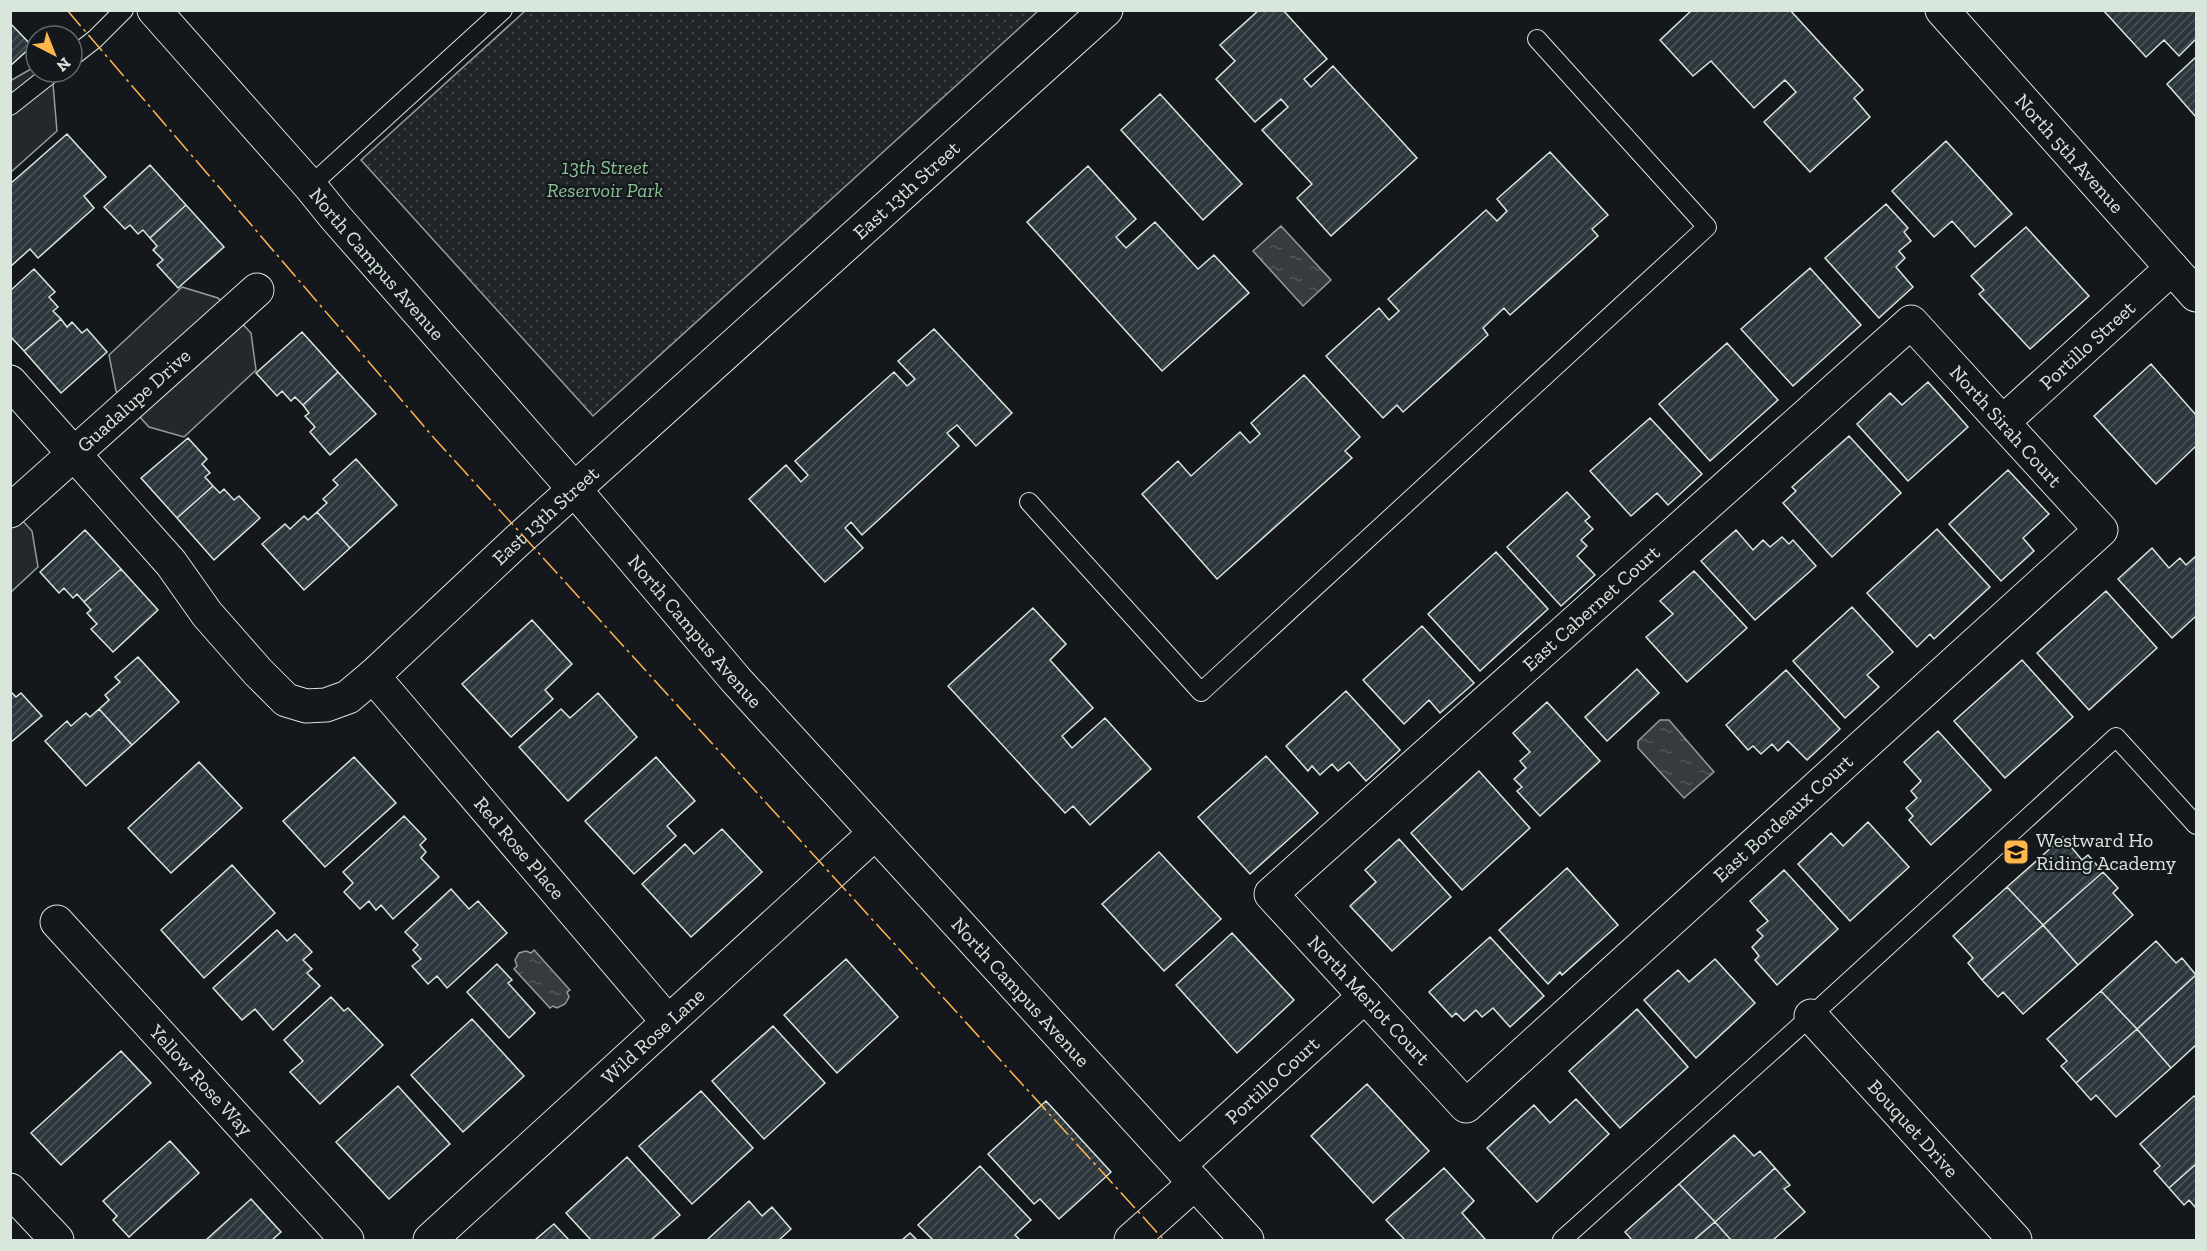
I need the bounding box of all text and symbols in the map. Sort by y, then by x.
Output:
north arrow [24,24,84,84]
text: N [53,54,75,76]
street label: North 5th Avenue [2010,89,2129,218]
street label: East 13th Street [848,135,965,244]
park label: 13th Street Reservoir Park [547,155,663,202]
street label: North Campus Avenue [304,183,450,345]
street label: Portillo Street [2034,295,2140,395]
street label: Guadalupe Drive [72,343,195,457]
street label: North Sirah Court [1945,360,2068,492]
street label: East 13th Street [487,461,604,570]
street label: East Cabernet Court [1517,540,1665,676]
street label: North Campus Avenue [623,550,767,713]
street label: East Bordeaux Court [1708,749,1858,887]
street label: Red Rose Place [469,792,570,904]
place label: Westward Ho Riding Academy [2036,828,2177,875]
school or university icon: Westward Ho Riding Academy [2001,837,2031,867]
street label: North Campus Avenue [946,912,1095,1072]
street label: North Merlot Court [1303,930,1436,1070]
street label: Wild Rose Lane [596,983,709,1089]
street label: Yellow Rose Way [144,1019,258,1141]
street label: Portillo Court [1220,1031,1325,1129]
street label: Bouquet Drive [1863,1074,1964,1182]

